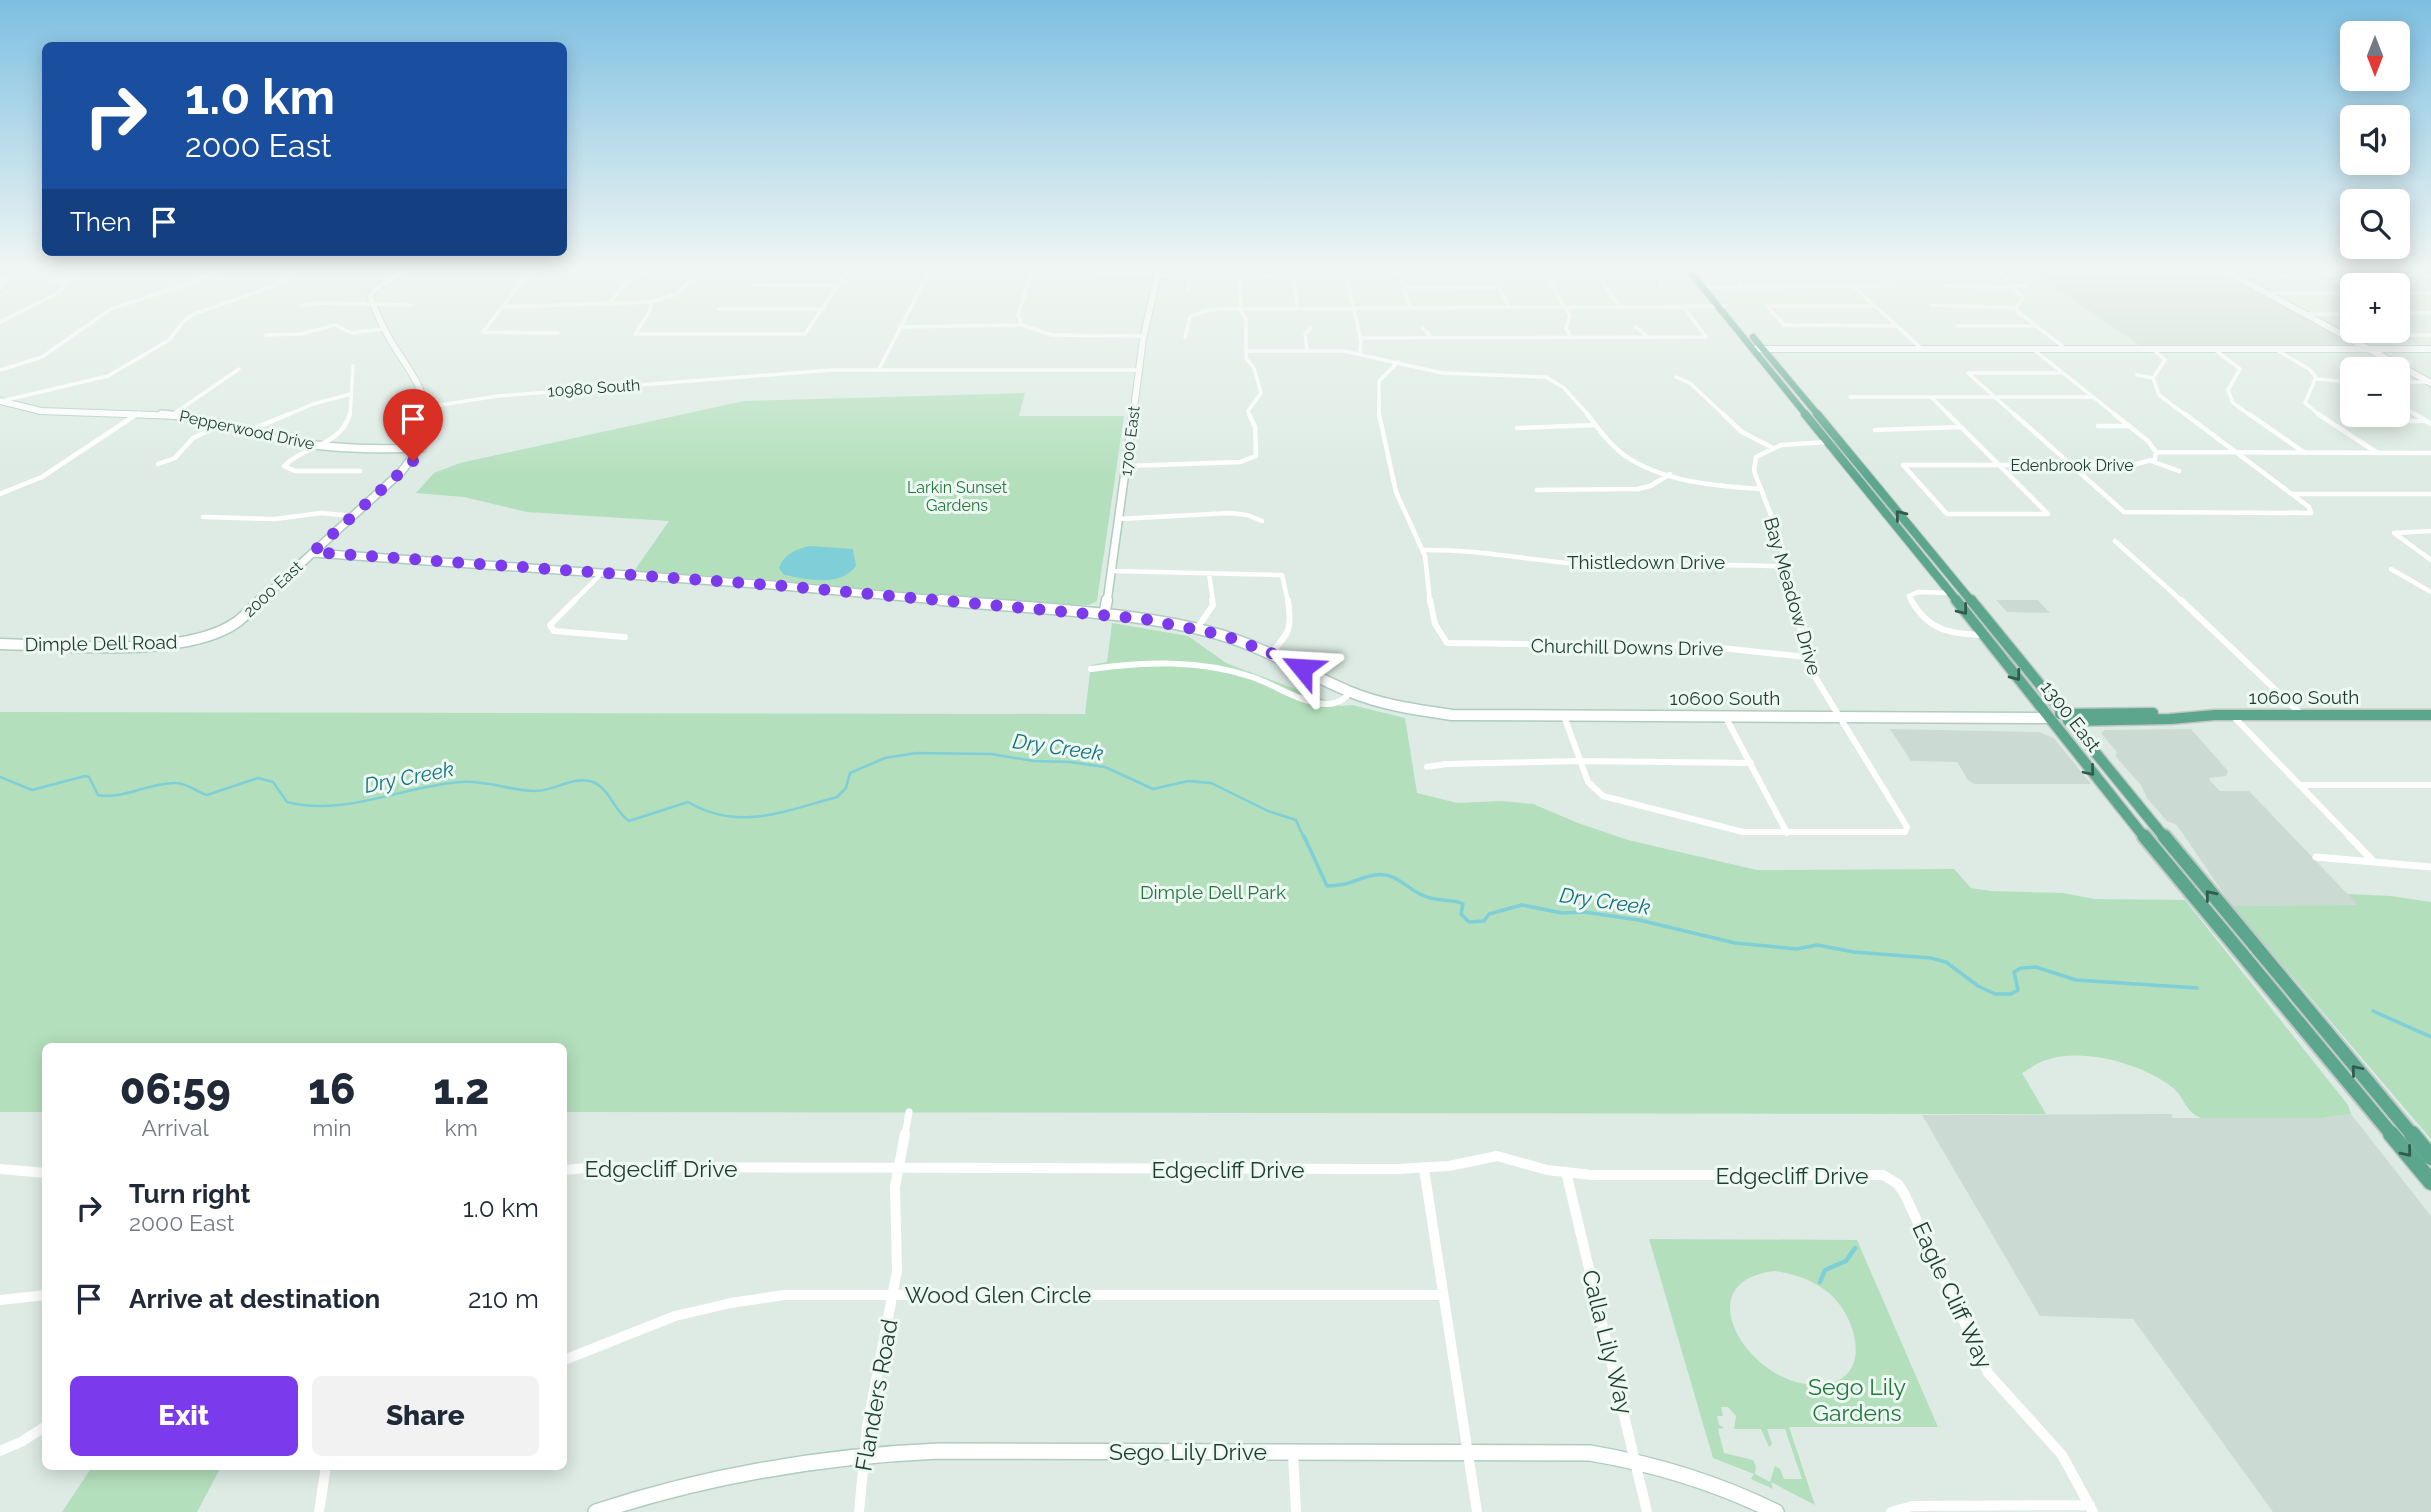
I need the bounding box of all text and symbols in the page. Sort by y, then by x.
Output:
north arrow [2340,21,2410,91]
map controls [2340,21,2410,427]
text: 1.0 km [185,68,335,125]
icon: right [70,70,161,161]
button: sound [2340,105,2410,175]
text: 2000 East [185,127,332,164]
button: search [2340,189,2410,259]
icon: arrive [145,203,183,241]
text: Then [70,207,131,237]
button: + [2340,273,2410,343]
button: − [2340,357,2410,427]
street label: 10980 South [547,375,641,401]
pin [383,389,443,461]
icon: arrive [394,400,432,438]
street label: 1700 East [1116,404,1144,477]
street label: Pepperwood Drive [178,406,316,454]
street label: Edenbrook Drive [2010,456,2134,475]
park label: Larkin Sunset Gardens [907,478,1008,515]
one-way arrow [1895,510,1908,522]
street label: Bay Meadow Drive [1760,515,1826,677]
street label: Thistledown Drive [1567,551,1725,573]
street label: 2000 East [240,557,307,621]
one-way arrow [1955,601,1967,614]
street label: Dimple Dell Road [24,631,178,655]
position arrow [1265,631,1339,705]
street label: Churchill Downs Drive [1531,634,1723,660]
one-way arrow [2008,668,2021,681]
street label: 1300 East [2037,676,2106,756]
street label: 10600 South [2249,686,2359,708]
street label: 10600 South [1670,687,1780,709]
water label: Dry Creek [1011,728,1105,766]
water label: Dry Creek [362,756,456,798]
one-way arrow [2082,763,2094,776]
park label: Dimple Dell Park [1140,881,1286,903]
water label: Dry Creek [1558,882,1652,920]
one-way arrow [2206,891,2219,903]
text: 06:59 [120,1065,231,1114]
text: 16 [308,1065,356,1114]
text: 1.2 [433,1065,489,1114]
one-way arrow [2352,1065,2364,1078]
text: Arrival [141,1114,209,1141]
text: min [312,1114,352,1141]
text: km [445,1114,478,1141]
one-way arrow [2398,1145,2411,1157]
street label: Edgecliff Drive [584,1155,738,1182]
street label: Edgecliff Drive [1151,1156,1305,1183]
street label: Edgecliff Drive [1715,1162,1869,1189]
text: Turn right [129,1179,250,1209]
icon: right [70,1189,108,1227]
text: 1.0 km [463,1193,539,1223]
text: 2000 East [129,1209,234,1236]
street label: Eagle Cliff Way [1907,1217,1999,1373]
street label: Calla Lily Way [1577,1267,1639,1417]
icon: arrive [70,1280,108,1318]
street label: Wood Glen Circle [905,1281,1091,1308]
text: Arrive at destination [129,1284,380,1314]
text: 210 m [468,1284,539,1314]
street label: Flanders Road [849,1317,903,1473]
park label: Sego Lily Gardens [1808,1373,1906,1426]
button: Exit [70,1376,298,1456]
button: Share [312,1376,539,1456]
street label: Sego Lily Drive [1109,1438,1267,1465]

